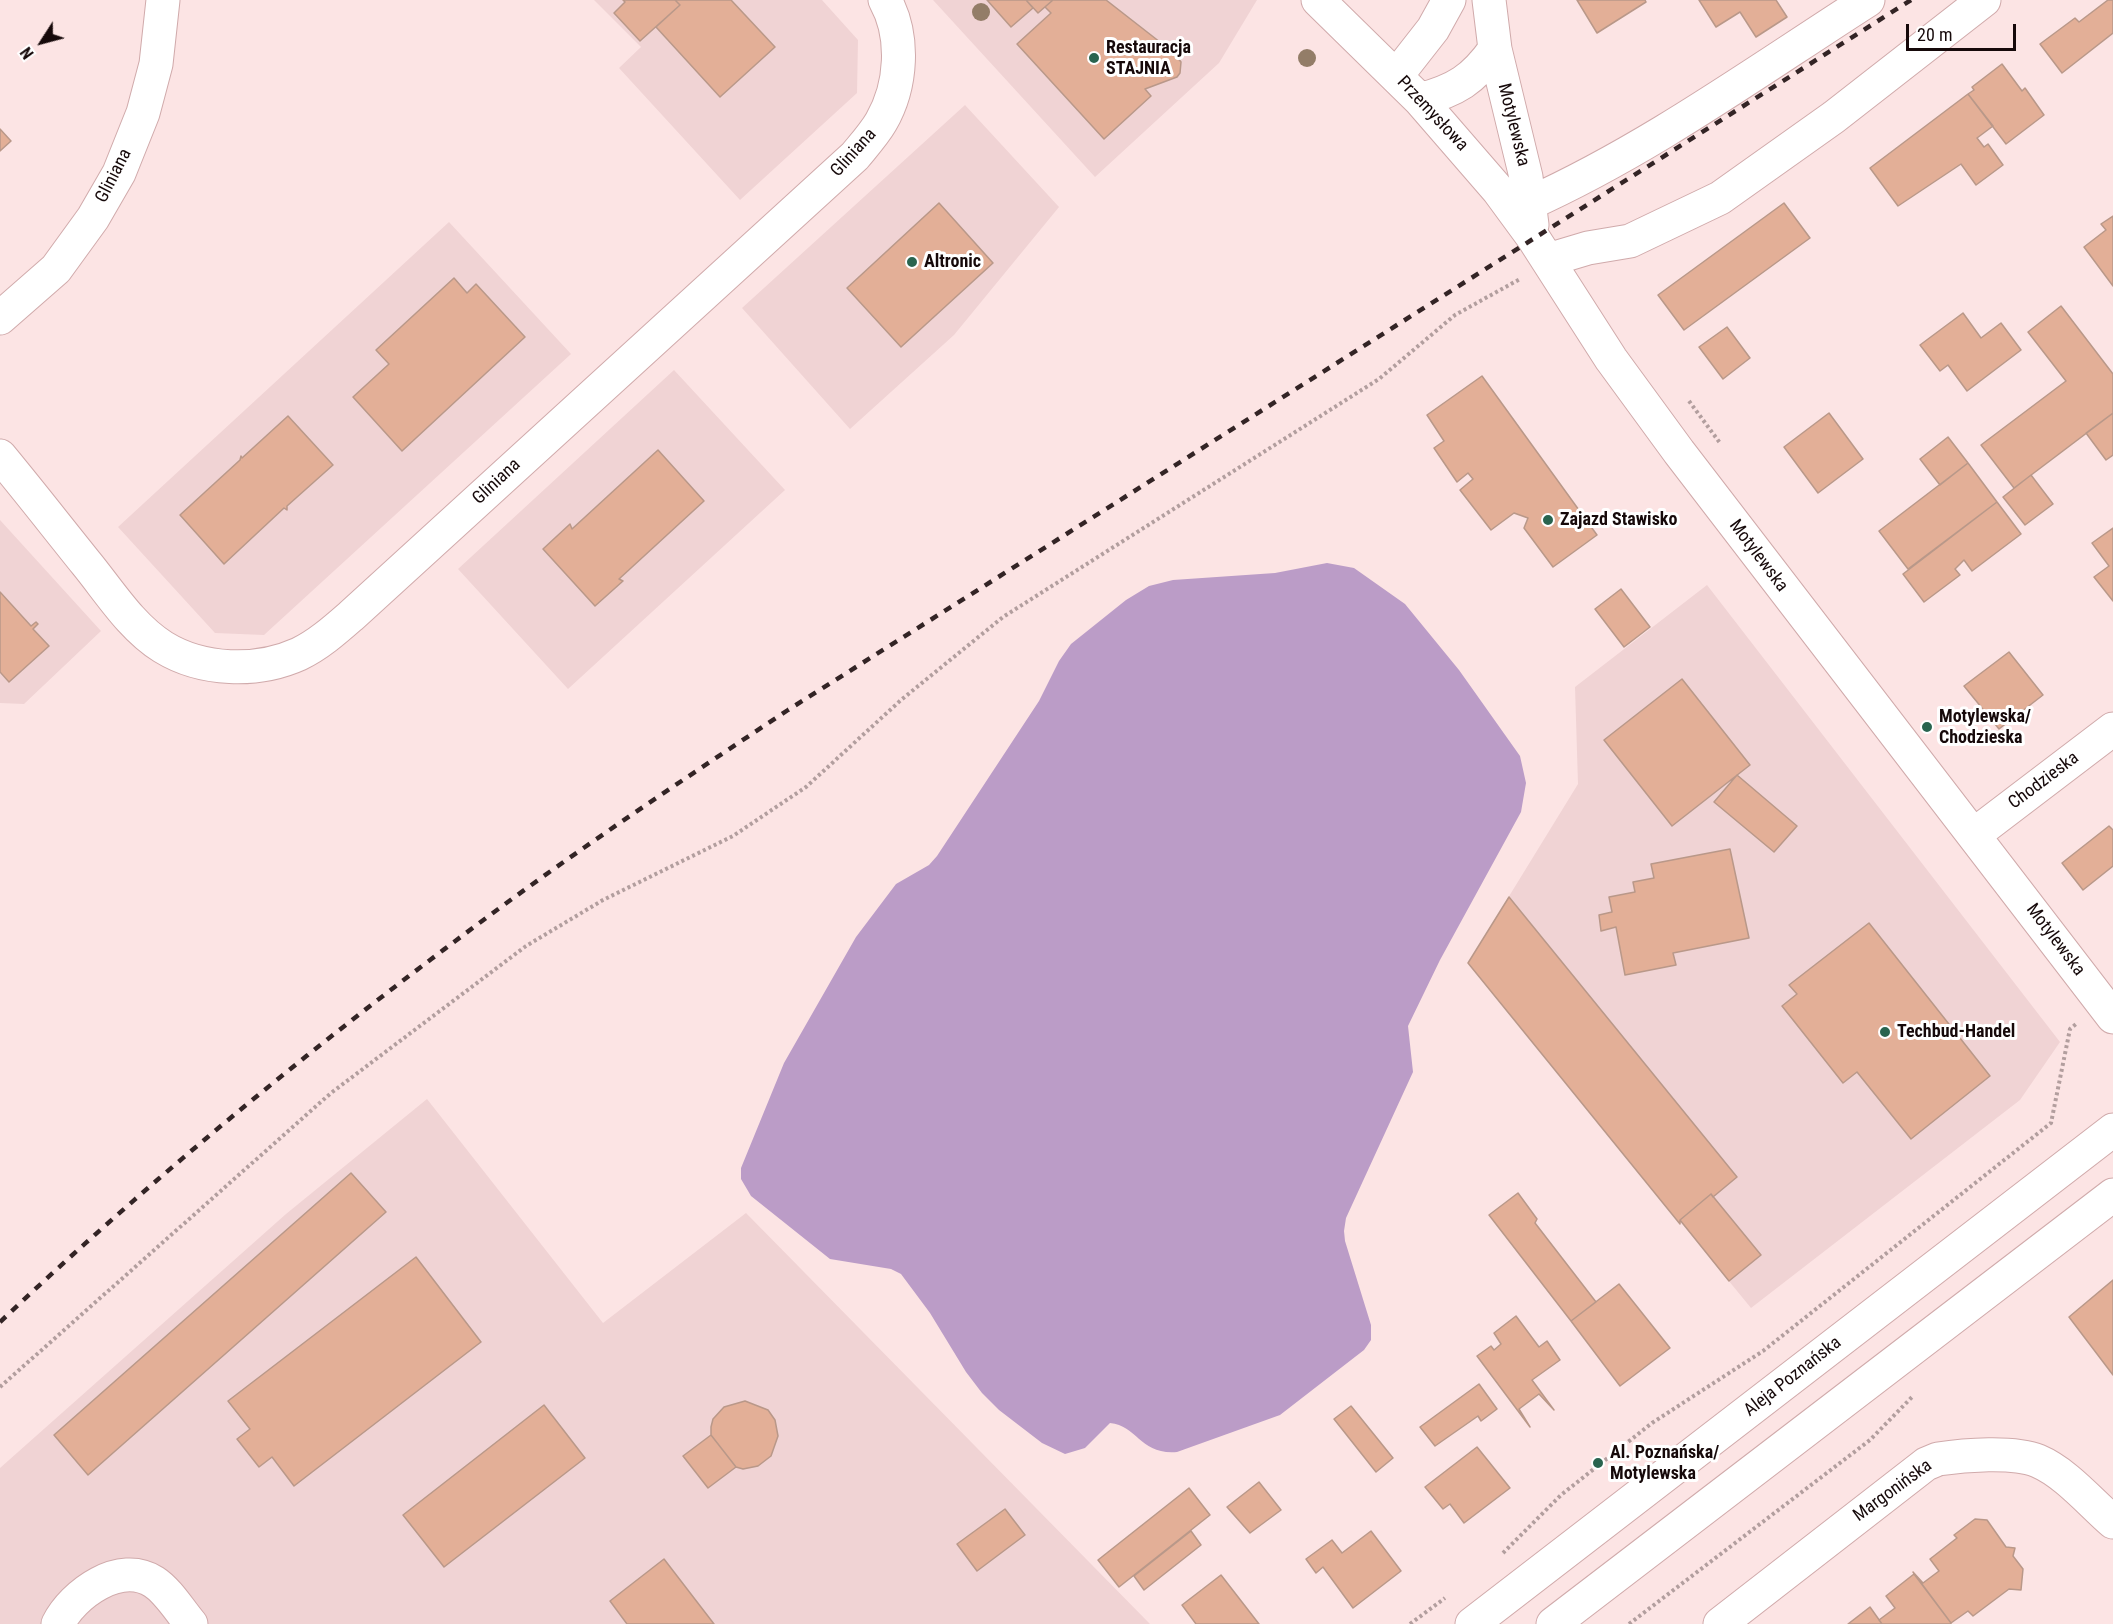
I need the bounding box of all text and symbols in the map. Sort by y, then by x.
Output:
north arrow [12,12,72,72]
scale bar [1909,12,2018,50]
text: 20 m [1917,24,1952,45]
place label: Restauracja STAJNIA [1106,37,1191,80]
text: N [16,43,38,62]
marker: Restauracja STAJNIA [1087,51,1101,65]
street label: Przemysłowa [1392,72,1472,156]
street label: Motylewska [1492,81,1534,169]
street label: Gliniana [827,124,881,182]
street label: Gliniana [91,145,137,207]
place label: Altronic [924,251,981,273]
marker: Altronic [905,255,919,269]
street label: Gliniana [469,454,525,510]
place label: Zajazd Stawisko [1560,509,1677,531]
marker: Zajazd Stawisko [1541,513,1555,527]
street label: Motylewska [1724,516,1792,596]
place label: Motylewska/ Chodzieska [1939,706,2031,748]
marker: Motylewska/ Chodzieska [1920,720,1934,734]
street label: Chodzieska [2005,748,2083,814]
street label: Motylewska [2021,900,2089,980]
place label: Techbud-Handel [1897,1021,2015,1043]
marker: Techbud-Handel [1878,1025,1892,1039]
street label: Aleja Poznańska [1740,1332,1846,1422]
place label: Al. Poznańska/ Motylewska [1610,1442,1719,1484]
street label: Margonińska [1849,1455,1937,1527]
marker: Al. Poznańska/ Motylewska [1591,1456,1605,1470]

